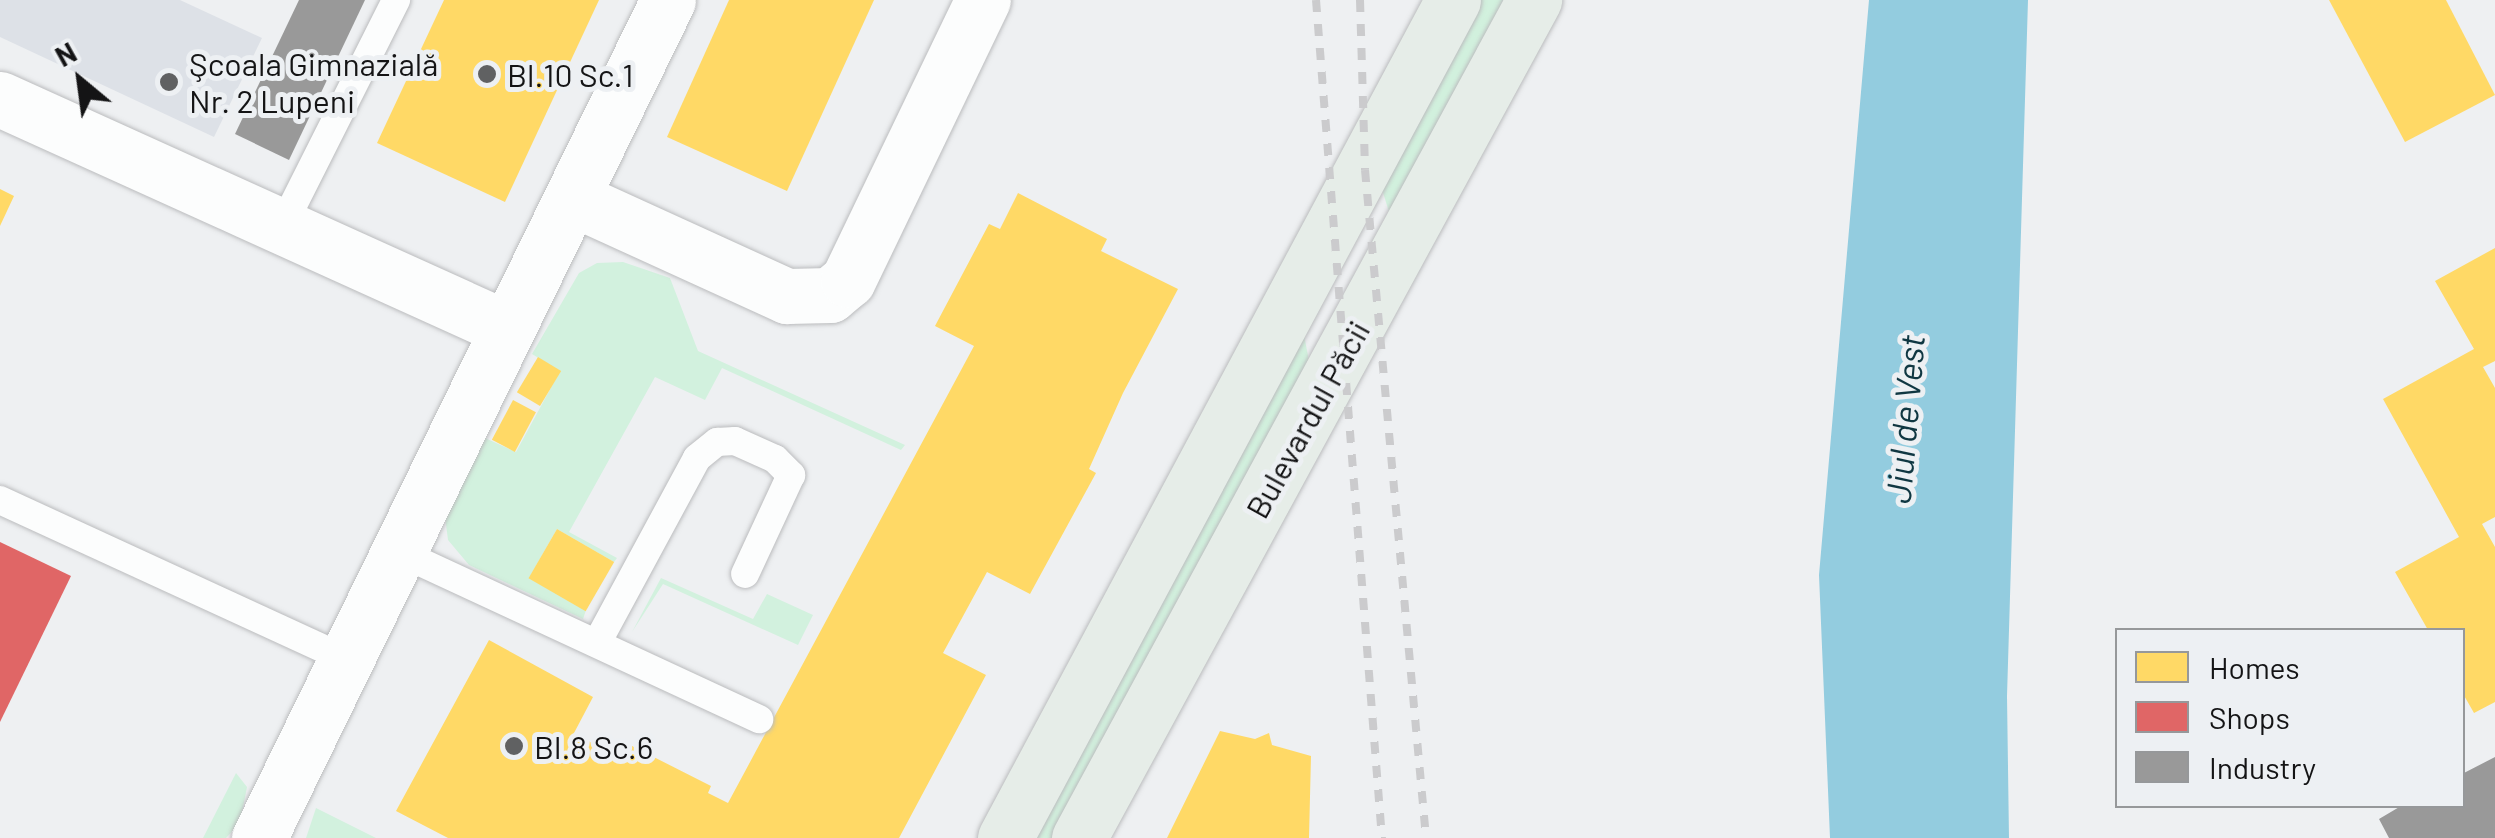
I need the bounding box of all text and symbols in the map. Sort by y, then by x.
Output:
north arrow [30,30,130,130]
text: N [49,34,82,73]
place label: Şcoala Gimnazială Nr. 2 Lupeni [189,45,438,120]
place label: Bl.10 Sc.1 [507,55,634,93]
marker: Bl.10 Sc.1 [476,63,498,85]
marker: Şcoala Gimnazială Nr. 2 Lupeni [158,71,180,93]
street label: Bulevardul Păcii [1237,314,1377,524]
water label: Jiul de Vest [1876,333,1932,505]
legend [2115,628,2465,808]
text: Homes [2209,649,2300,685]
text: Shops [2209,699,2290,735]
place label: Bl.8 Sc.6 [534,727,653,765]
marker: Bl.8 Sc.6 [503,735,525,757]
text: Industry [2209,749,2316,785]

